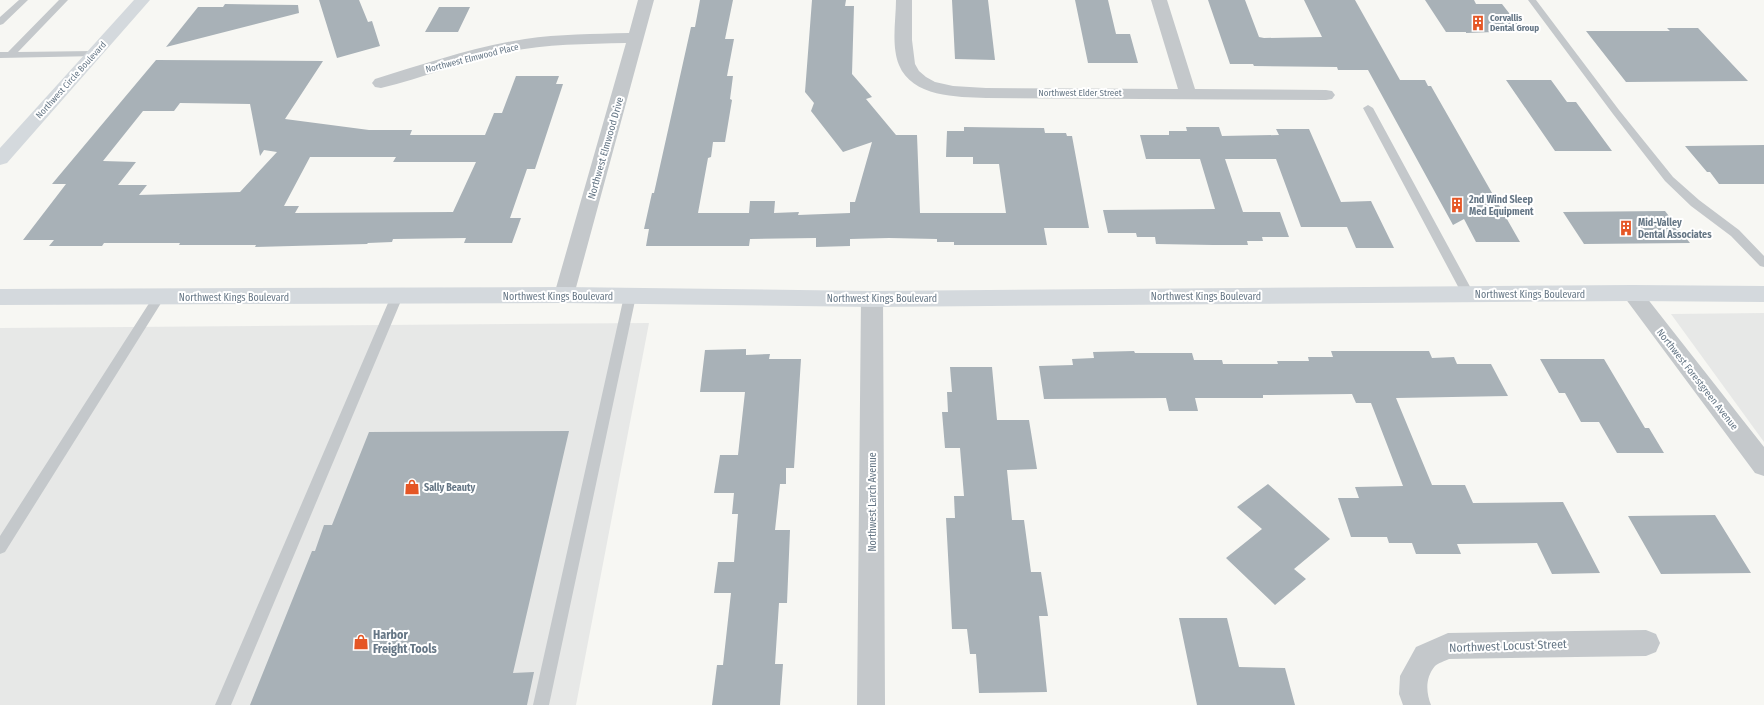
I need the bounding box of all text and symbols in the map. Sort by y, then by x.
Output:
place label: Corvallis Dental Group [1490,13,1539,33]
building icon: Corvallis Dental Group [1469,14,1487,32]
street label: Northwest Circle Boulevard [34,39,108,120]
street label: Northwest Elmwood Place [424,41,520,74]
street label: Northwest Elder Street [1038,88,1122,98]
street label: Northwest Elmwood Drive [586,96,626,201]
place label: 2nd Wind Sleep Med Equipment [1468,194,1534,218]
building icon: 2nd Wind Sleep Med Equipment [1448,196,1466,214]
place label: Mid-Valley Dental Associates [1638,217,1712,241]
building icon: Mid-Valley Dental Associates [1617,219,1635,237]
street label: Northwest Kings Boulevard [1475,289,1585,301]
street label: Northwest Kings Boulevard [503,291,613,303]
street label: Northwest Kings Boulevard [1151,291,1261,303]
street label: Northwest Kings Boulevard [179,292,289,304]
street label: Northwest Kings Boulevard [827,293,937,305]
street label: Northwest Forestgreen Avenue [1654,327,1740,433]
street label: Northwest Larch Avenue [867,452,879,552]
shop icon: Sally Beauty [403,478,421,496]
place label: Sally Beauty [424,482,475,494]
place label: Harbor Freight Tools [373,628,437,656]
shop icon: Harbor Freight Tools [352,633,370,651]
street label: Northwest Locust Street [1449,637,1567,655]

